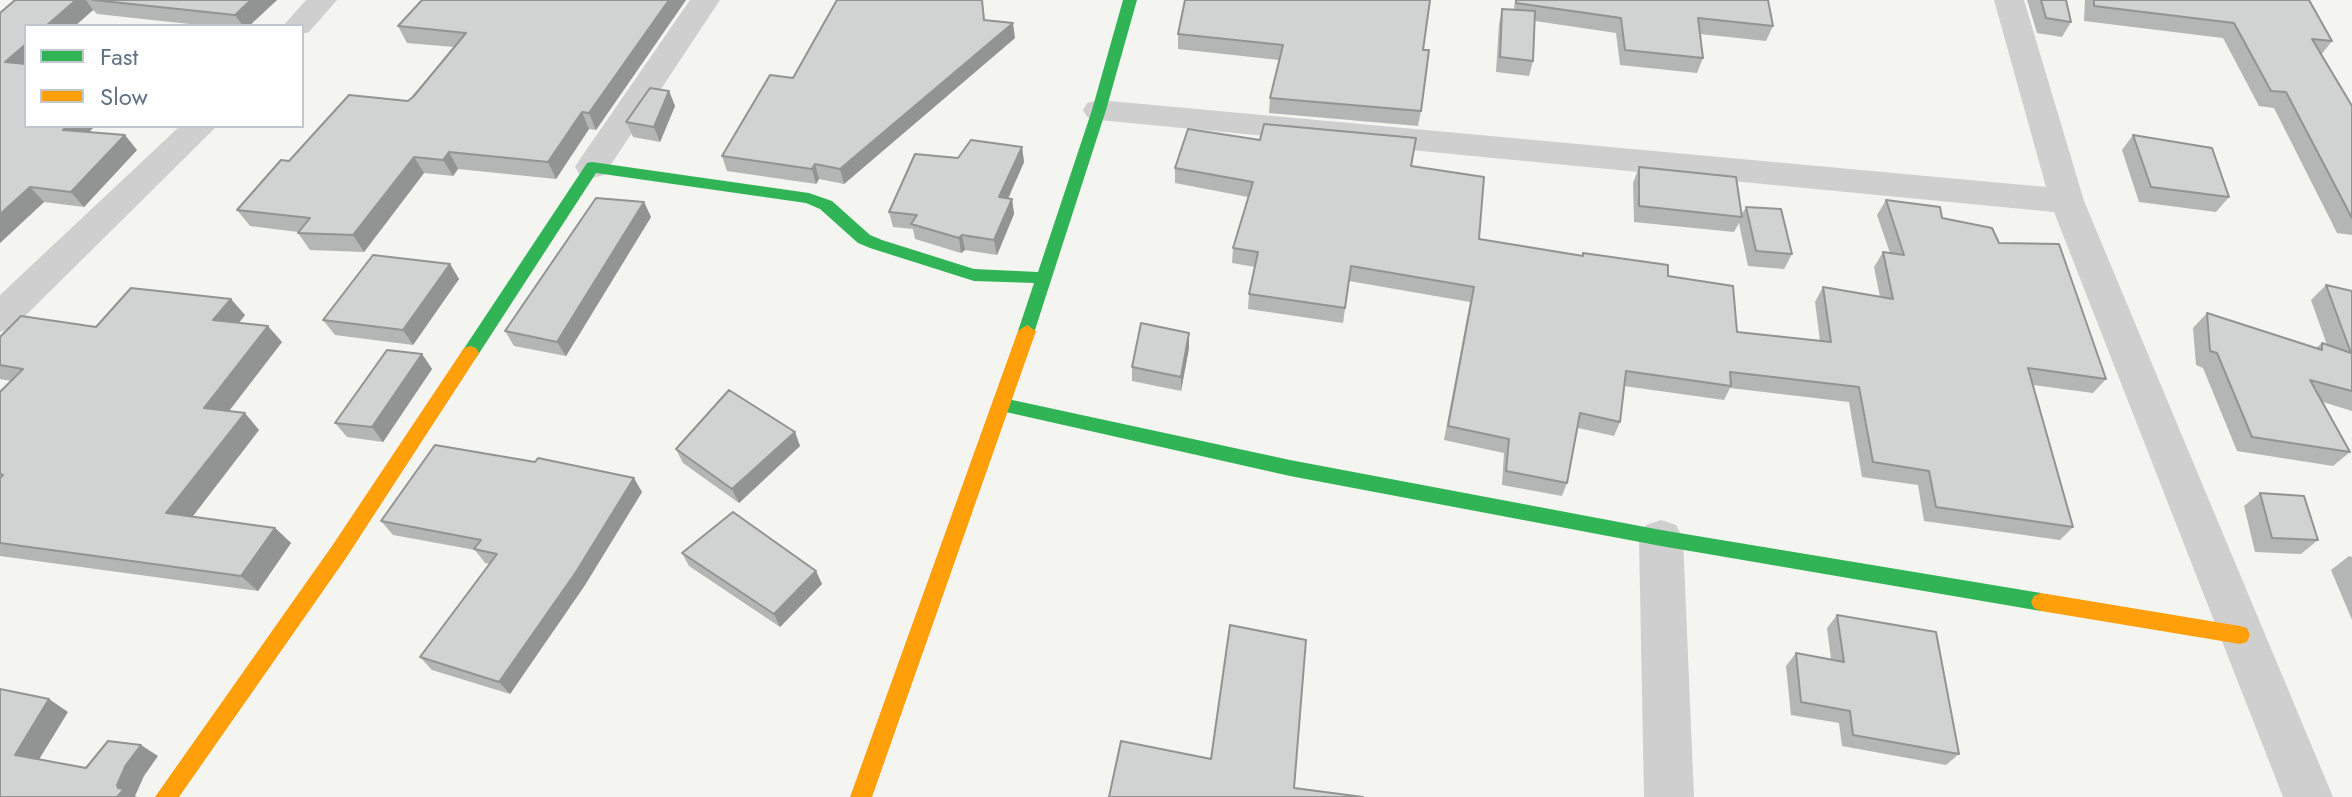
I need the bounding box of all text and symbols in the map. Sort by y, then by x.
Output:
legend [24,24,304,128]
text: Fast [100,39,138,74]
text: Slow [100,79,148,114]

